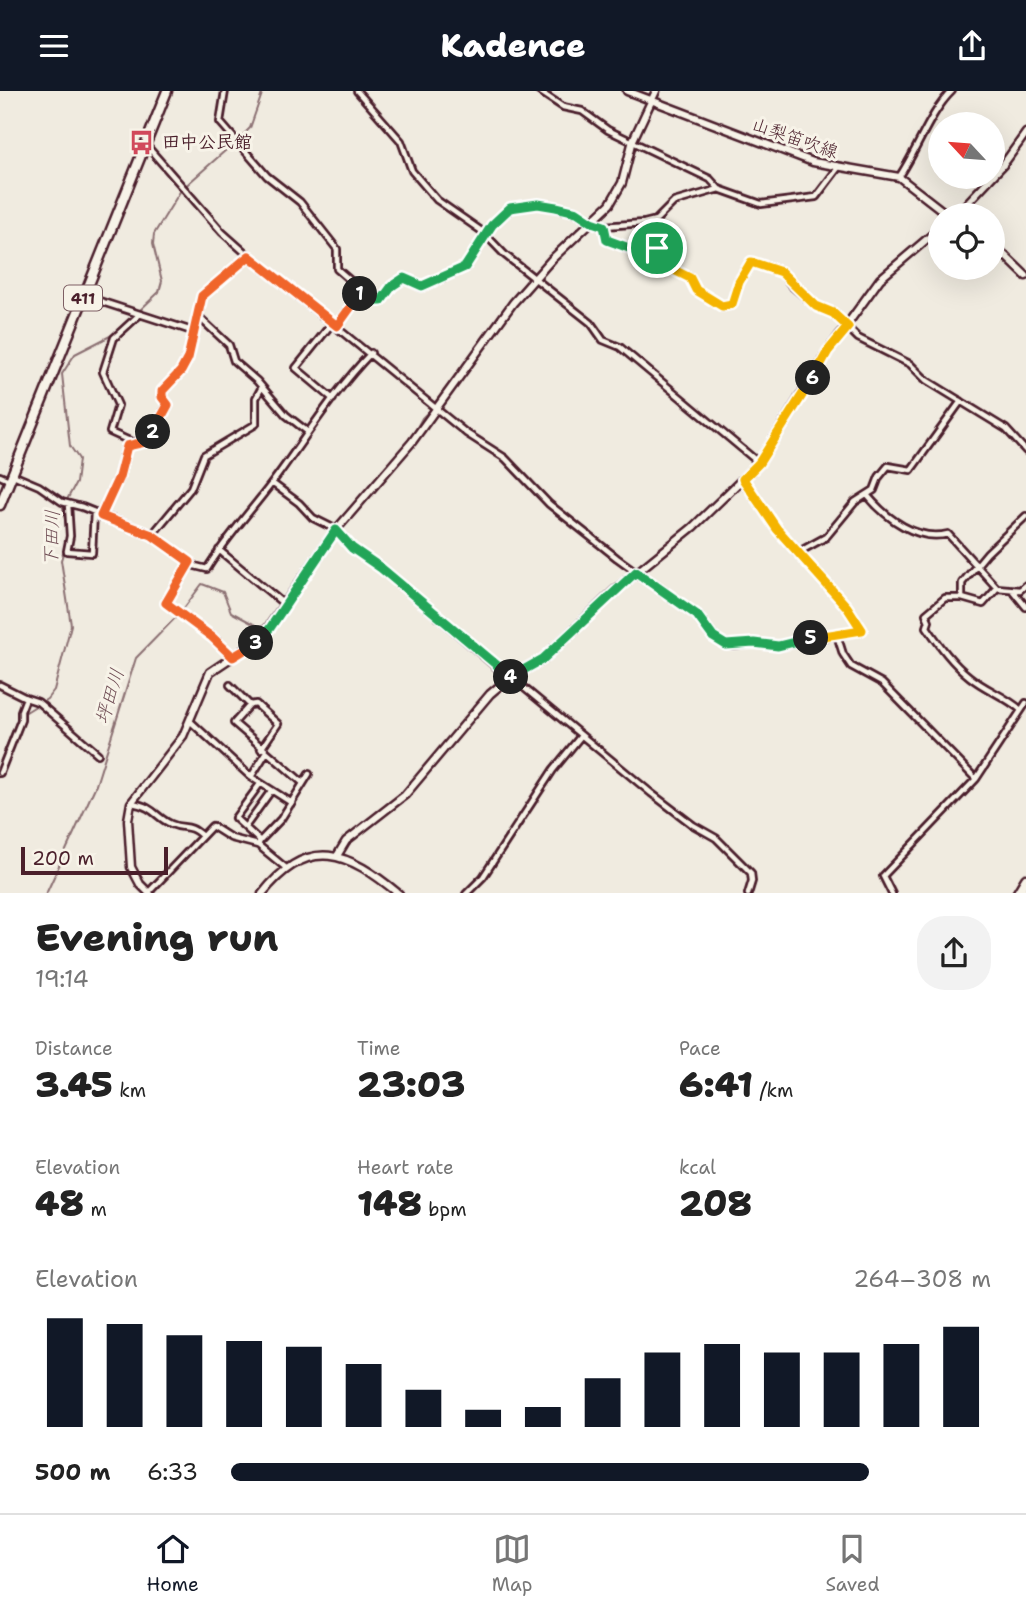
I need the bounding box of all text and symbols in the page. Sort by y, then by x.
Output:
text: Kadence [440,24,586,67]
icon: menu [35,27,73,65]
icon: share [953,27,991,65]
street label: 山梨笛吹線 [749,112,841,164]
north arrow [928,112,1004,189]
map controls [928,112,1005,280]
bus stop icon: 田中公民館 [128,128,156,156]
place label: 田中公民館 [162,130,252,154]
button: locate [928,203,1005,280]
pin [627,218,687,278]
icon: arrive [638,229,676,267]
pin: 1 [342,277,378,311]
text: 1 [355,281,364,306]
road number: 411 [64,286,102,311]
pin: 6 [796,361,830,395]
text: 6 [806,365,819,390]
pin: 2 [136,415,170,449]
text: 2 [146,419,159,444]
water label: 下田川 [38,509,65,567]
pin: 5 [794,621,828,655]
pin: 3 [238,625,274,661]
text: 5 [805,625,816,650]
text: 3 [249,630,262,655]
pin: 4 [494,659,528,695]
text: 4 [504,664,517,689]
water label: 坪田川 [89,665,130,727]
scale bar [21,845,168,876]
text: 200 m [32,846,94,871]
text: Evening run [35,912,278,963]
button: share [917,916,991,990]
text: 19:14 [35,964,89,994]
text: Distance [35,1036,113,1061]
text: Time [357,1036,401,1061]
text: Pace [679,1036,721,1061]
text: 3.45 [35,1061,113,1108]
text: 23:03 [357,1061,465,1108]
text: 6:41 [679,1061,753,1108]
text: km [113,1078,146,1103]
text: /km [753,1078,794,1103]
text: Elevation [35,1155,120,1180]
text: Heart rate [357,1155,454,1180]
text: kcal [679,1155,716,1180]
text: 48 [35,1180,84,1227]
text: 148 [357,1180,422,1227]
text: 208 [679,1180,752,1227]
text: m [84,1197,107,1222]
text: bpm [422,1197,467,1222]
text: Elevation [35,1264,138,1294]
text: 264–308 m [853,1264,991,1294]
text: 500 m [35,1457,110,1487]
text: 6:33 [147,1457,198,1487]
tab: Home [147,1530,199,1597]
tab: Map [492,1530,532,1597]
tab: Saved [826,1530,879,1597]

